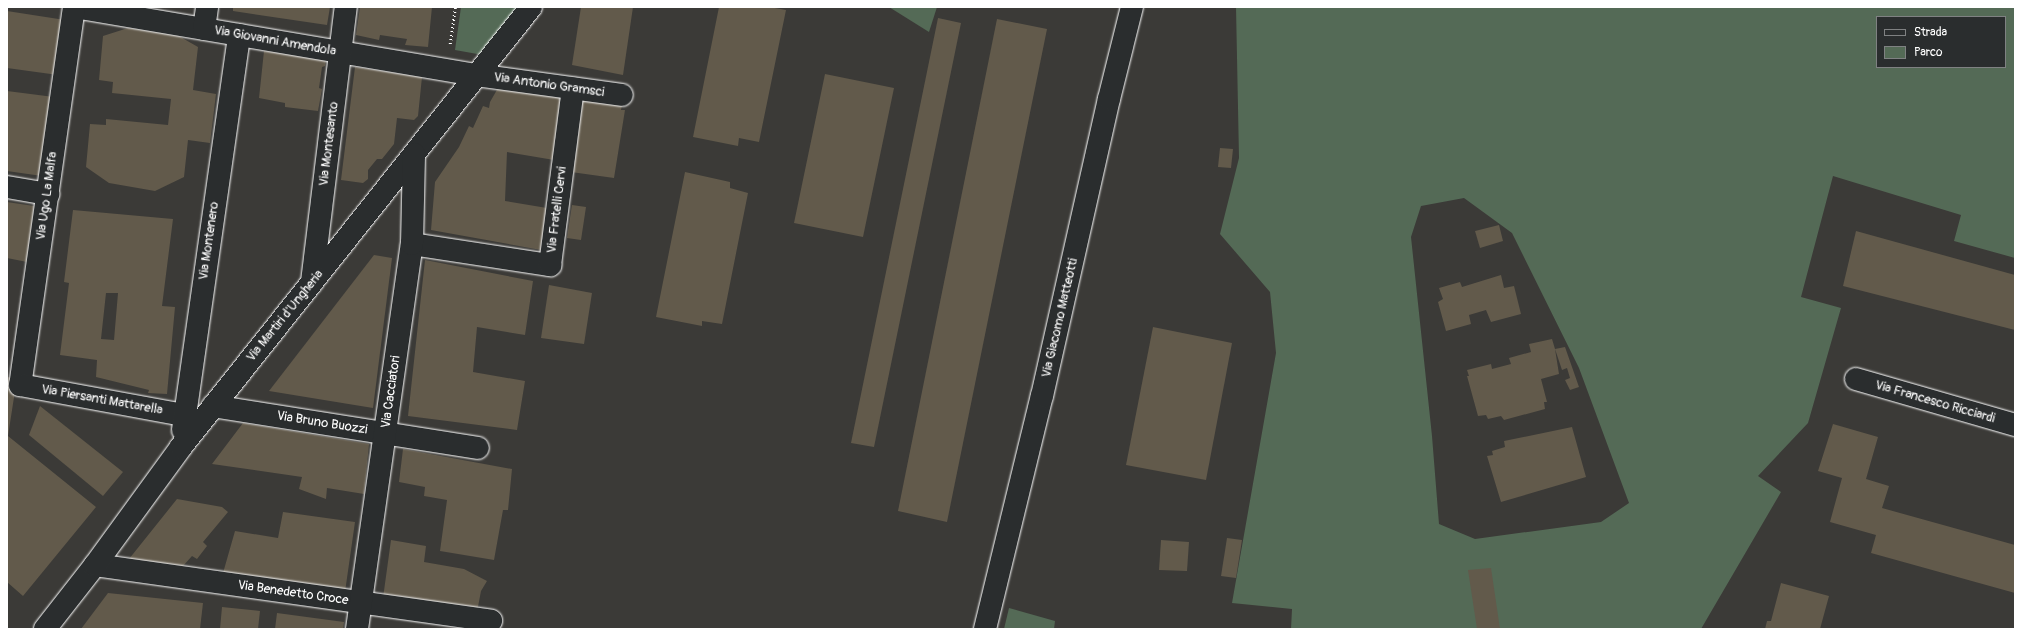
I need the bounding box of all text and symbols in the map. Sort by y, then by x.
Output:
legend [1876,16,2006,68]
street label: Via Giovanni Amendola [213,23,337,59]
text: Strada [1914,25,1947,40]
text: Parco [1914,45,1943,60]
street label: Via Antonio Gramsci [493,70,605,100]
street label: Via Montesanto [316,101,342,187]
street label: Via Ugo La Malfa [33,151,61,241]
street label: Via Fratelli Cervi [544,166,570,254]
street label: Via Montenero [196,201,222,281]
street label: Via Giacomo Matteotti [1039,257,1081,379]
street label: Via Martiri d'Ungheria [243,267,327,365]
street label: Via Cacciatori [378,355,404,429]
street label: Via Francesco Ricciardi [1873,377,1997,427]
street label: Via Piersanti Mattarella [40,382,164,418]
street label: Via Bruno Buozzi [276,408,368,438]
street label: Via Benedetto Croce [237,577,349,609]

